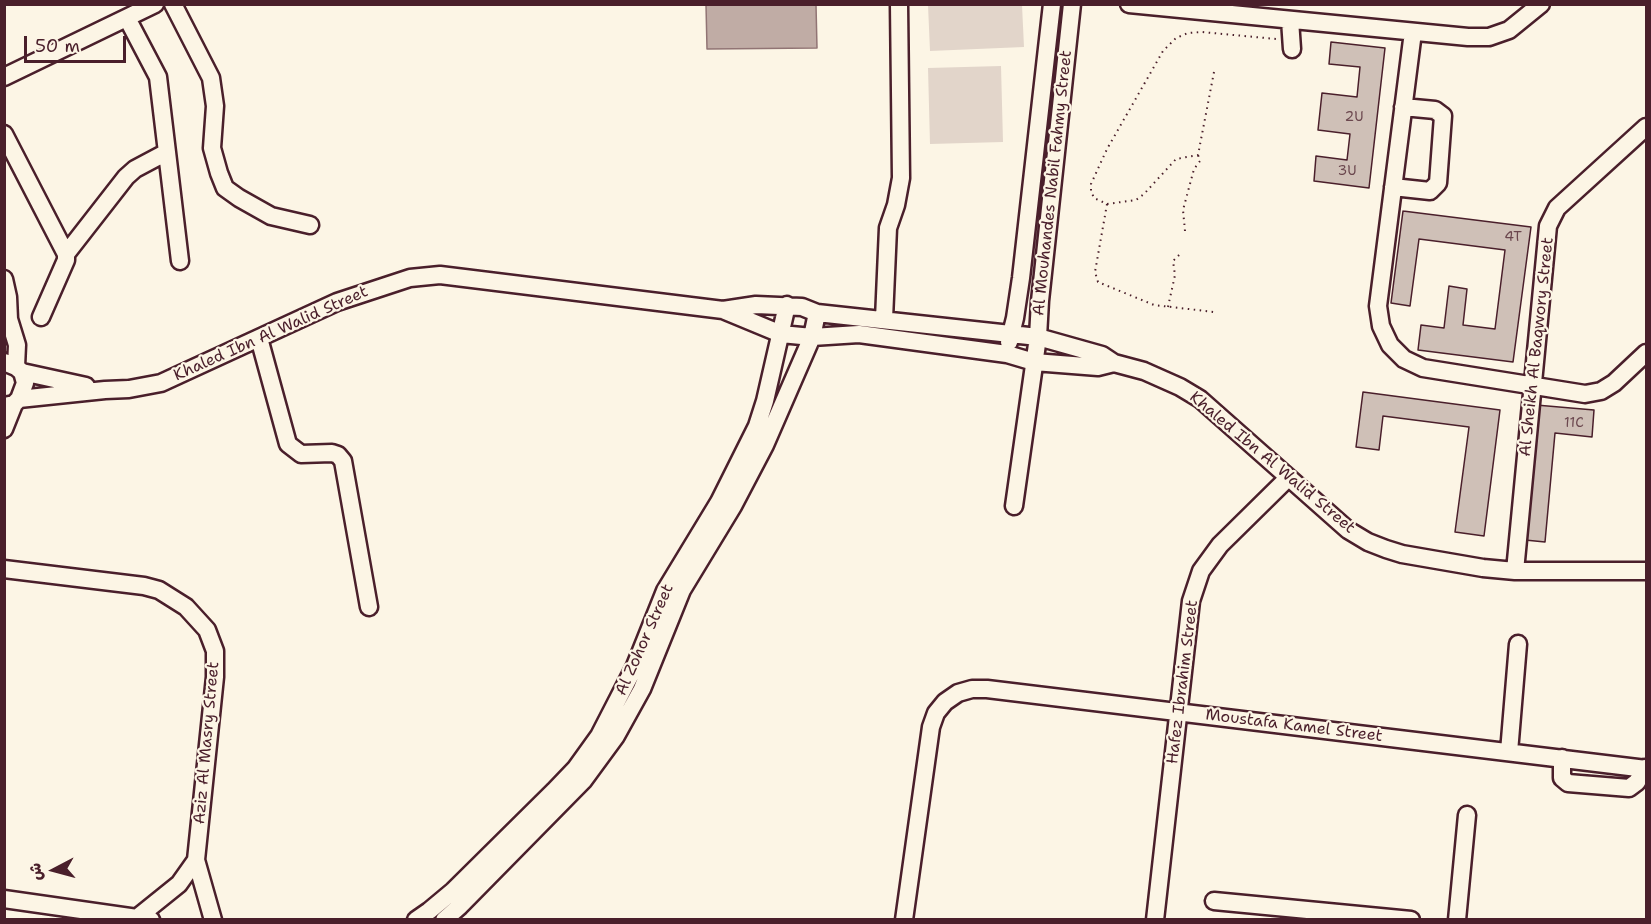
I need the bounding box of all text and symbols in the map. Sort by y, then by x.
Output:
scale bar [27,24,129,62]
text: 50 m [35,34,80,58]
street label: Al Mouhandes Nabil Fahmy Street [1030,49,1076,317]
house number: 2U [1344,109,1364,125]
house number: 3U [1337,163,1357,179]
house number: 4T [1504,229,1522,245]
street label: Al Sheikh Al Baqwory Street [1516,236,1558,458]
street label: Khaled Ibn Al Walid Street [171,282,371,386]
street label: Khaled Ibn Al Walid Street [1185,388,1359,538]
house number: 11C [1564,415,1584,431]
street label: Al Zohor Street [612,581,678,699]
street label: Hafez Ibrahim Street [1163,599,1203,765]
street label: Aziz Al Masry Street [190,661,224,825]
street label: Moustafa Kamel Street [1204,706,1384,746]
north arrow [24,840,84,900]
text: ش [24,862,47,882]

